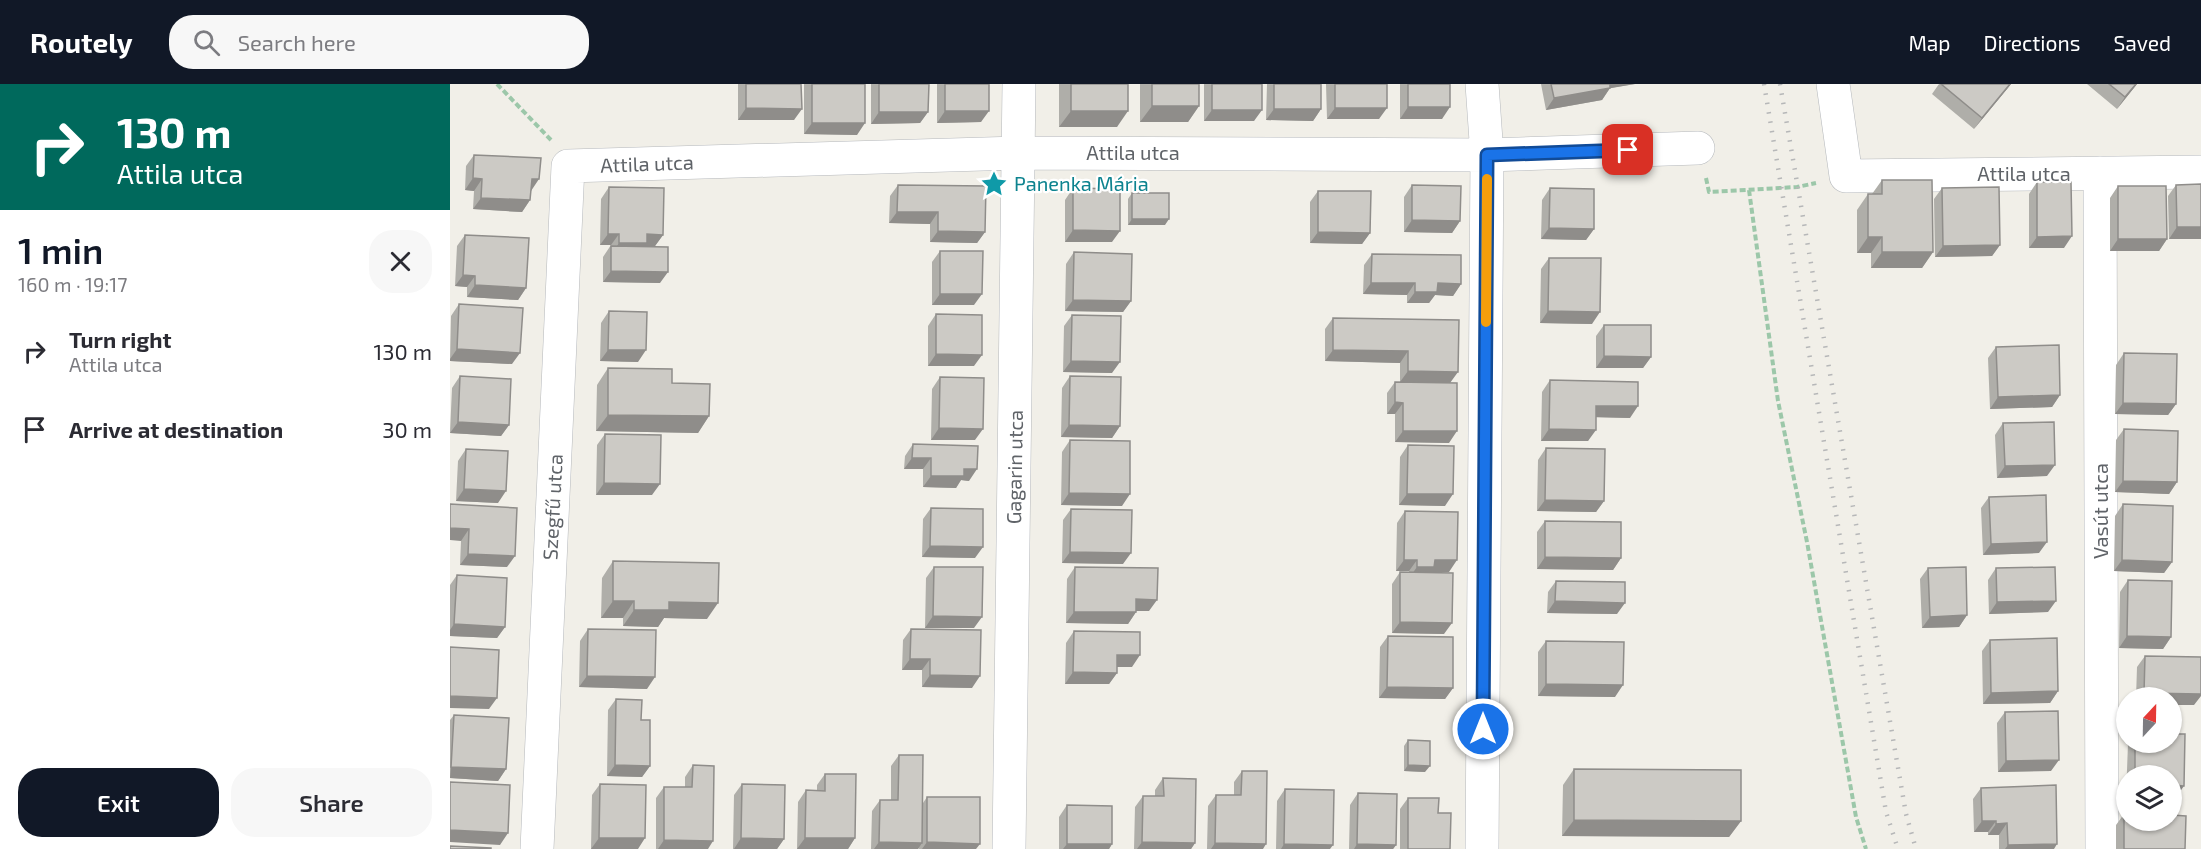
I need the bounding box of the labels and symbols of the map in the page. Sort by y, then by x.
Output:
pin [1602,124,1653,175]
street label: Attila utca [1086,140,1180,164]
street label: Attila utca [600,149,694,177]
street label: Attila utca [1977,161,2071,185]
place icon: Panenka Mária [979,169,1009,199]
place label: Panenka Mária [1014,171,1149,195]
street label: Gagarin utca [1001,410,1027,524]
street label: Szegfű utca [537,453,567,561]
street label: Vasút utca [2088,463,2112,559]
north arrow [2116,687,2182,753]
position arrow [1451,697,1515,761]

